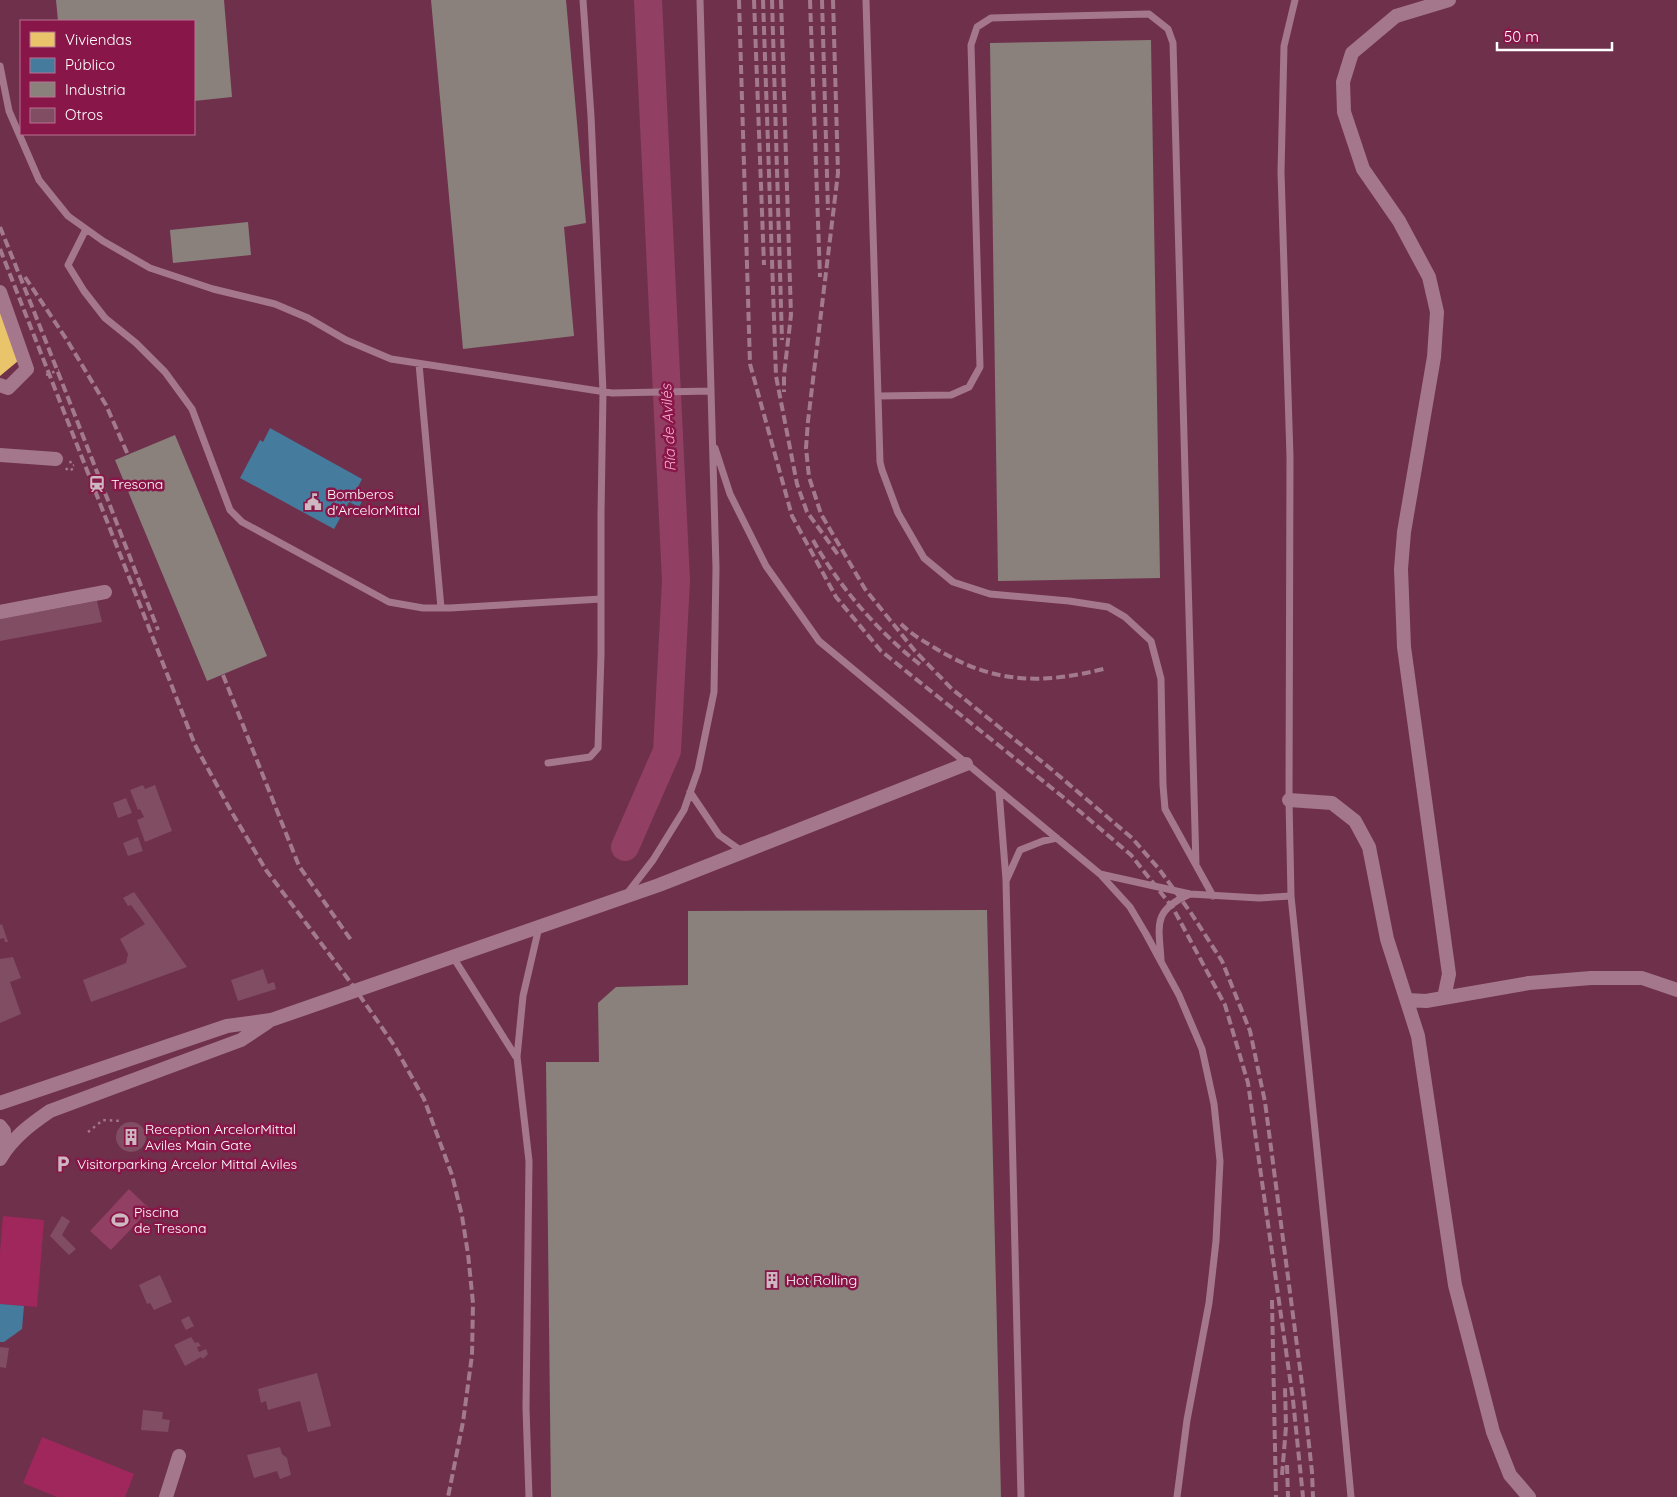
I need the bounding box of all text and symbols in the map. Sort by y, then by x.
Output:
legend [20,20,195,135]
scale bar [1497,20,1612,52]
text: 50 m [1504,27,1539,46]
text: Viviendas [65,30,132,49]
text: Público [65,55,115,74]
text: Industria [65,80,125,99]
text: Otros [65,105,103,124]
water label: Ría de Avilés [656,383,680,472]
station icon: Tresona [87,474,107,494]
place label: Tresona [111,475,163,493]
place label: Bomberos d'ArcelorMittal [327,485,420,519]
public building icon: Bomberos d'ArcelorMittal [303,492,323,512]
place label: Reception ArcelorMittal Aviles Main Gate [145,1120,296,1154]
building icon: Reception ArcelorMittal Aviles Main Gate [121,1127,141,1147]
parking icon: Visitorparking Arcelor Mittal Aviles [53,1154,73,1174]
place label: Visitorparking Arcelor Mittal Aviles [77,1155,297,1173]
place label: Piscina de Tresona [134,1203,206,1237]
sports icon: Piscina de Tresona [110,1210,130,1230]
building icon: Hot Rolling [762,1270,782,1290]
place label: Hot Rolling [786,1271,857,1289]

